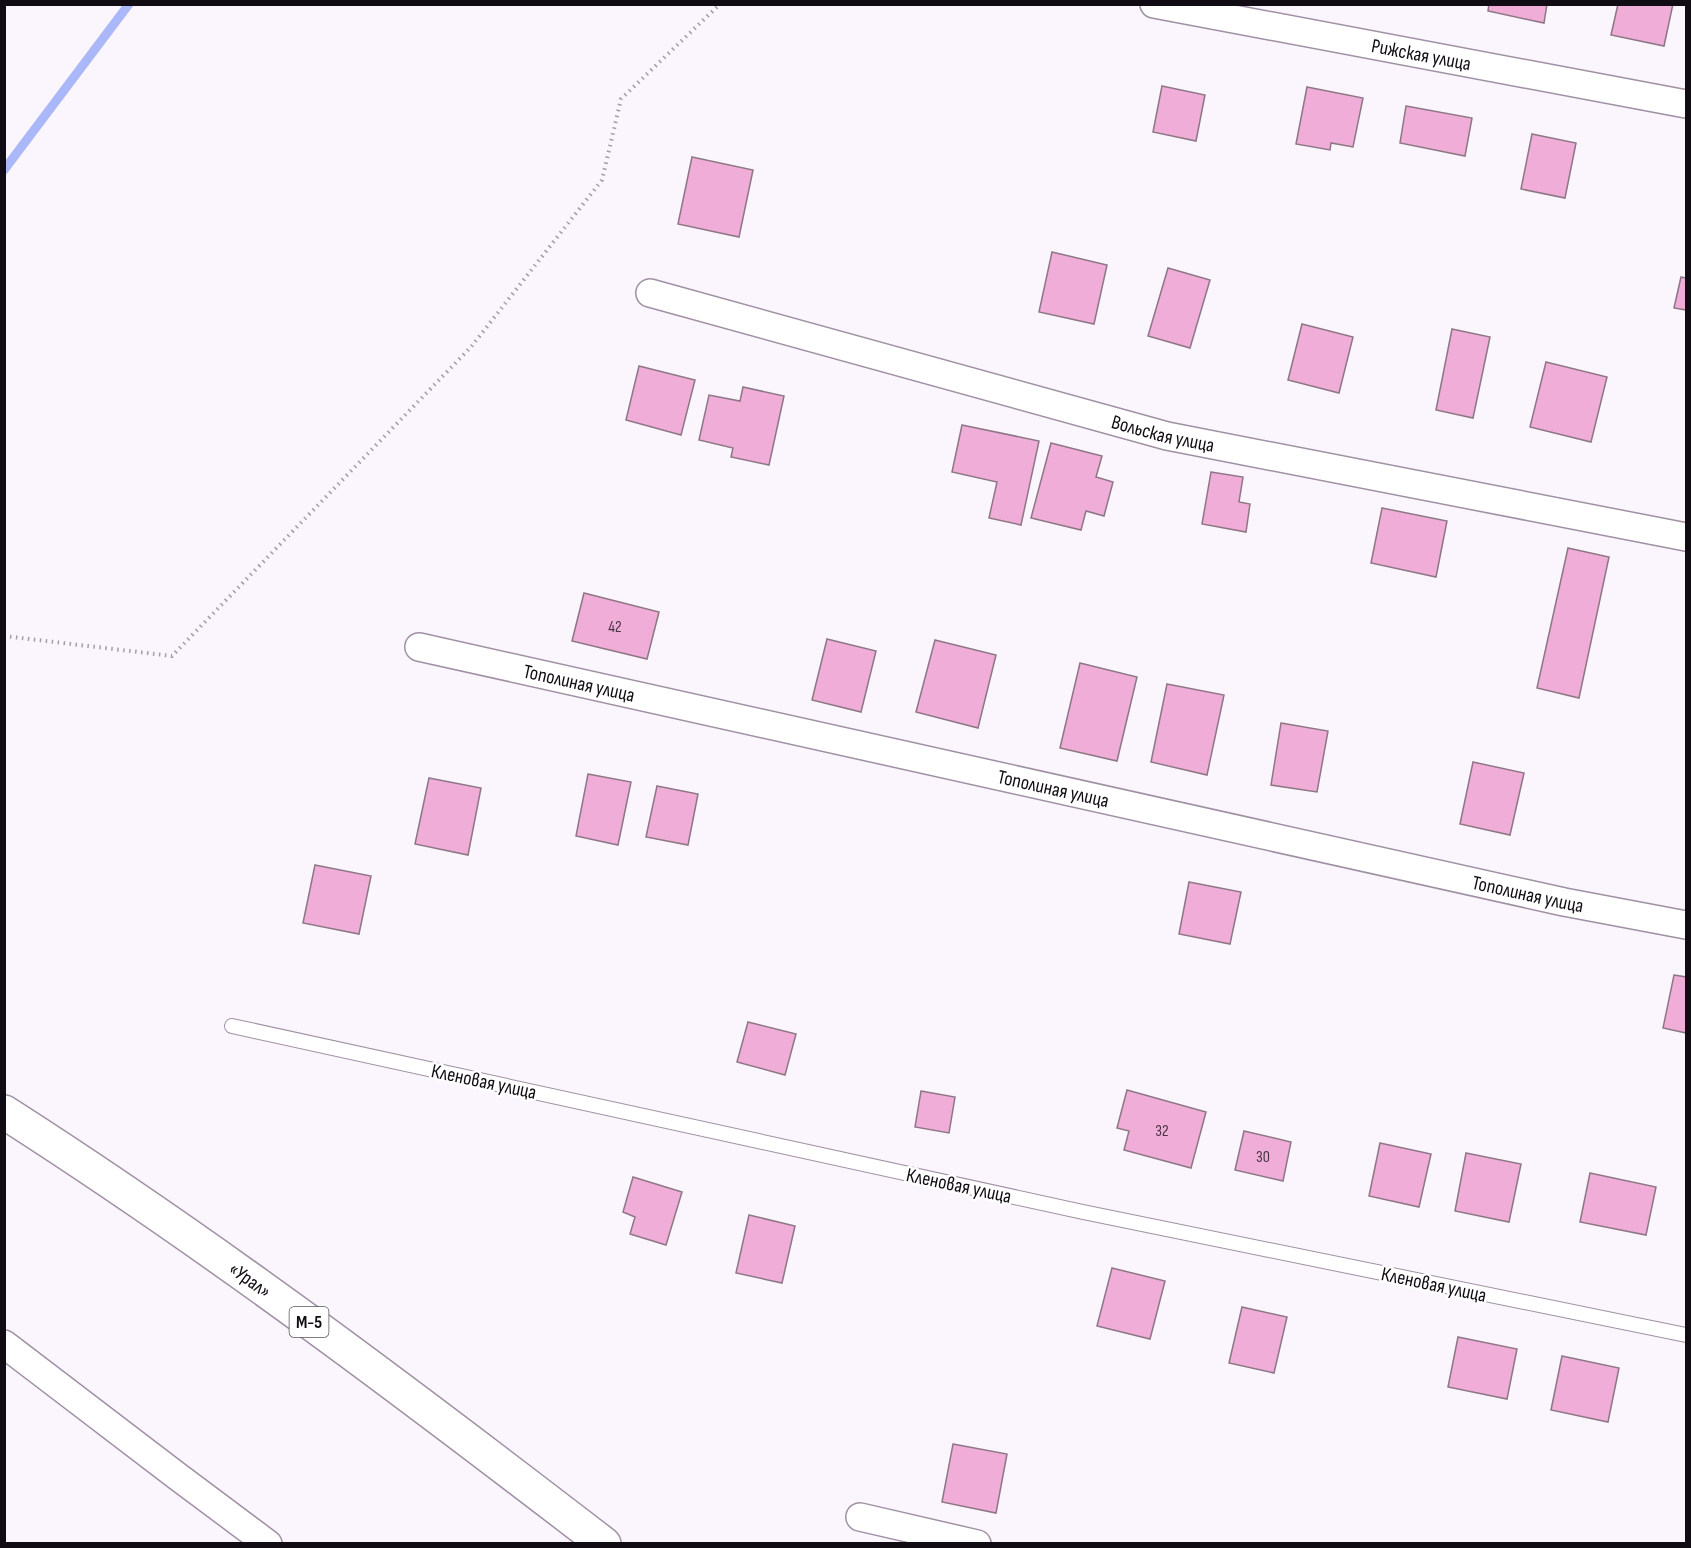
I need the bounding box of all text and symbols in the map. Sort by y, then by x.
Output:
street label: Рижская улица [1369,34,1473,76]
street label: Вольская улица [1109,410,1216,458]
house number: 42 [608,618,622,637]
street label: Тополиная улица [521,660,637,708]
street label: Тополиная улица [995,765,1111,813]
street label: Тополиная улица [1470,871,1585,918]
street label: Кленовая улица [429,1059,539,1105]
house number: 32 [1155,1122,1169,1141]
house number: 30 [1256,1148,1270,1167]
street label: Кленовая улица [904,1163,1014,1209]
street label: «Урал» [224,1257,276,1304]
street label: Кленовая улица [1379,1262,1489,1308]
road number: М-5 [290,1307,328,1337]

